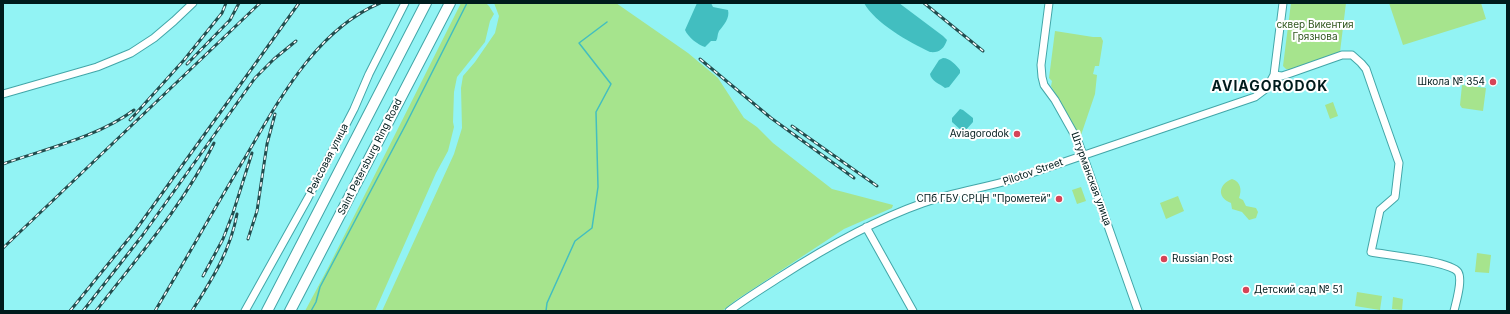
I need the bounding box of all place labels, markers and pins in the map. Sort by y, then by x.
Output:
place label: Школа № 354 [1418,76,1485,88]
marker: Школа № 354 [1488,77,1498,87]
place label: Aviagorodok [950,128,1009,140]
marker: Aviagorodok [1012,129,1022,139]
place label: СПб ГБУ СРЦН "Прометей" [916,193,1051,205]
marker: СПб ГБУ СРЦН "Прометей" [1054,194,1064,204]
place label: Russian Post [1172,253,1233,265]
marker: Russian Post [1159,254,1169,264]
place label: Детский сад № 51 [1254,284,1343,296]
marker: Детский сад № 51 [1241,285,1251,295]

